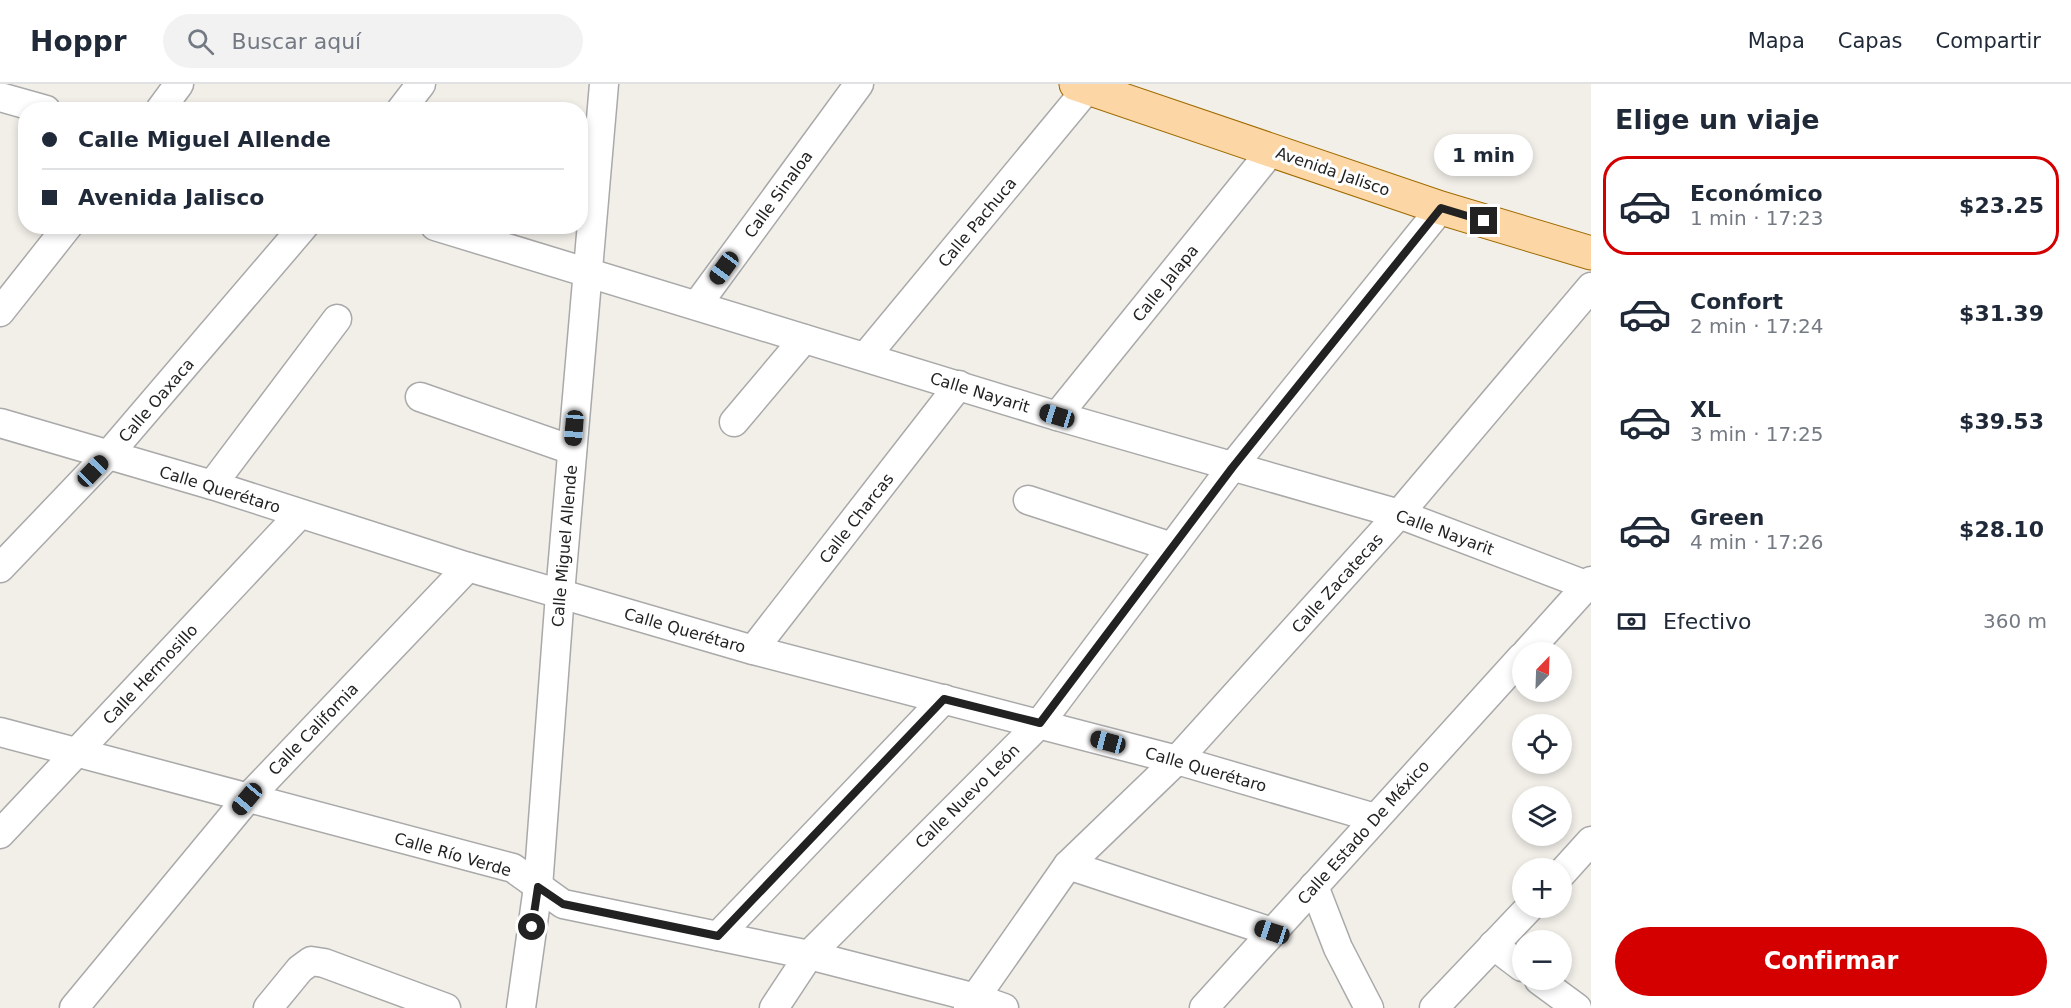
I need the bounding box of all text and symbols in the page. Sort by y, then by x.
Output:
search box [163,14,583,68]
text: Hoppr [30,25,127,58]
icon: search [184,25,217,58]
text: Buscar aquí [232,29,361,54]
text: Mapa [1748,29,1805,53]
text: Capas [1838,29,1902,53]
text: Compartir [1935,29,2041,53]
text: Elige un viaje [1615,104,1819,135]
text: Calle Miguel Allende [78,127,331,152]
callout: 1 min [1434,134,1534,176]
street label: Avenida Jalisco [1273,143,1392,200]
text: 1 min [1452,143,1515,167]
street label: Calle Sinaloa [740,147,816,242]
street label: Calle Pachuca [934,174,1020,271]
icon: car [1618,179,1672,233]
text: Económico [1690,181,1823,206]
text: Avenida Jalisco [78,185,264,210]
text: $23.25 [1959,193,2044,218]
text: 1 min · 17:23 [1690,206,1824,230]
route end [1470,207,1497,234]
street label: Calle Jalapa [1129,241,1202,326]
car [706,248,742,288]
icon: car [1618,287,1672,341]
text: Confort [1690,289,1783,314]
text: $31.39 [1959,301,2044,326]
text: 2 min · 17:24 [1690,314,1824,338]
street label: Calle Oaxaca [115,354,198,446]
street label: Calle Nayarit [928,368,1032,417]
icon: car [1618,395,1672,449]
text: XL [1690,397,1721,422]
car [1037,402,1077,430]
car [563,409,585,447]
text: $39.53 [1959,409,2044,434]
text: 3 min · 17:25 [1690,422,1824,446]
car [74,452,112,490]
street label: Calle Querétaro [157,462,283,517]
street label: Calle Miguel Allende [548,464,581,628]
street label: Calle Charcas [815,469,897,567]
icon: car [1618,503,1672,557]
text: Green [1690,505,1764,530]
street label: Calle Nayarit [1393,506,1497,559]
text: $28.10 [1959,517,2044,542]
street label: Calle Zacatecas [1288,530,1387,637]
text: 4 min · 17:26 [1690,530,1824,554]
street label: Calle Querétaro [622,604,748,657]
icon: cash [1615,605,1648,638]
text: Efectivo [1663,609,1752,634]
text: 360 m [1983,609,2047,633]
street label: Calle Hermosillo [99,620,202,728]
north arrow [1512,642,1572,702]
map controls [1512,642,1572,990]
street label: Calle California [265,679,362,779]
button: locate [1512,714,1572,774]
car [1088,729,1128,755]
street label: Calle Nuevo León [911,740,1023,852]
street label: Calle Querétaro [1143,743,1269,796]
street label: Calle Estado De México [1294,756,1433,908]
car [229,779,265,819]
button: layers [1512,786,1572,846]
street label: Calle Río Verde [392,829,514,880]
button: + [1512,858,1572,918]
route start [518,913,545,940]
car [1252,918,1292,946]
button: Confirmar [1615,927,2047,996]
button: − [1512,930,1572,990]

